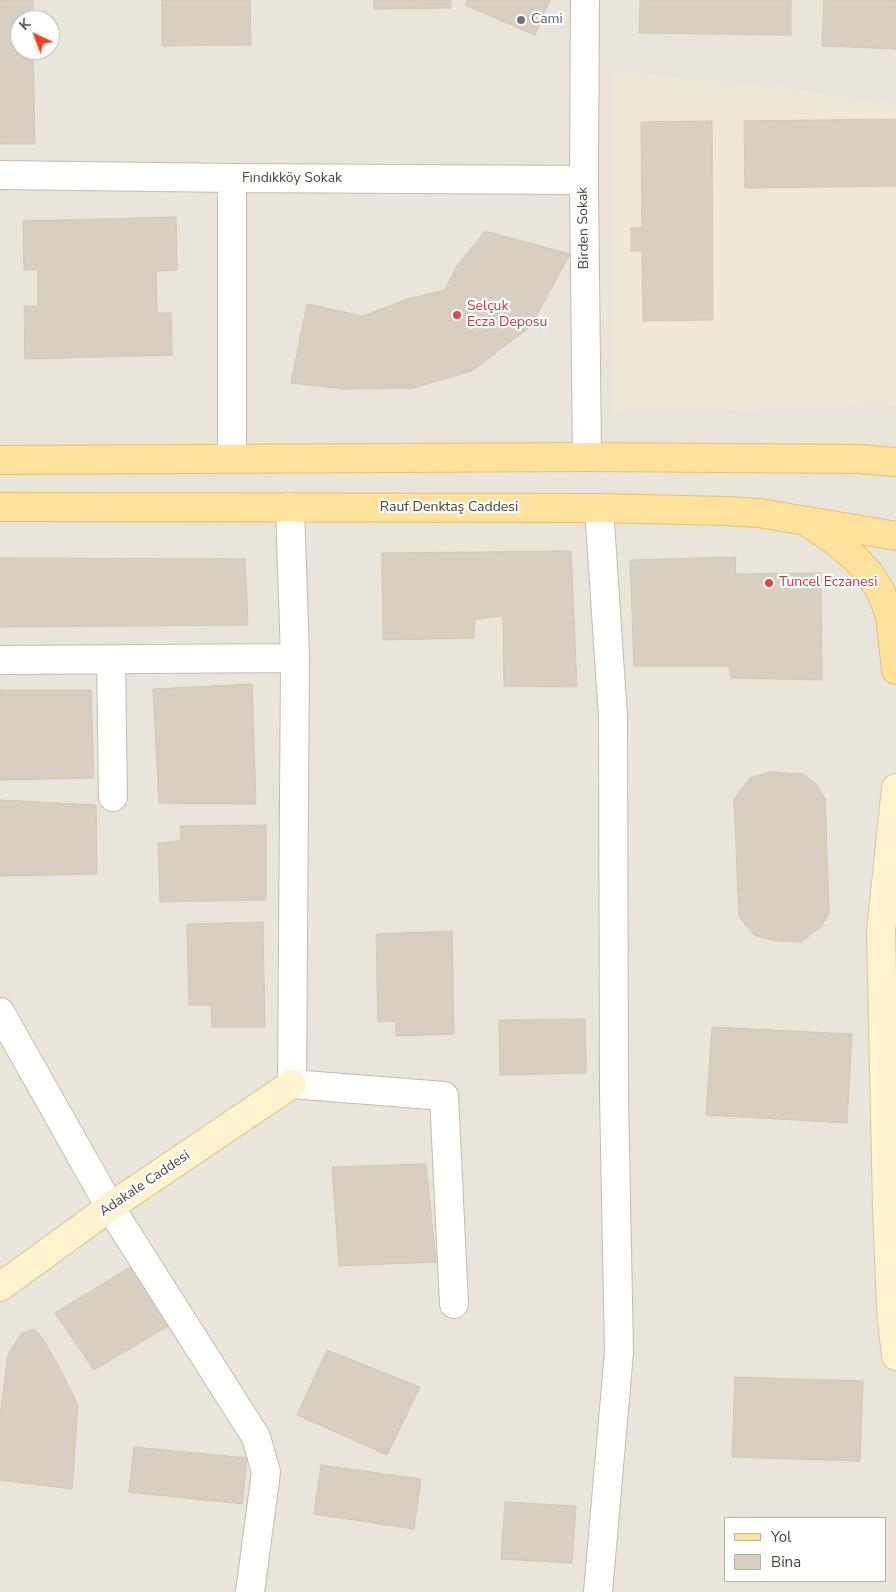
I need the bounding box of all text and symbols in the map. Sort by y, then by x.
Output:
north arrow [10,10,60,60]
place label: Cami [531,12,563,28]
text: K [15,14,35,35]
marker: Cami [515,14,527,26]
street label: Fındıkköy Sokak [242,171,342,187]
street label: Birden Sokak [575,187,593,269]
place label: Selçuk Ecza Deposu [467,299,547,332]
marker: Selçuk Ecza Deposu [451,309,463,321]
street label: Rauf Denktaş Caddesi [380,500,518,516]
place label: Tuncel Eczanesi [779,575,878,591]
marker: Tuncel Eczanesi [763,577,775,589]
street label: Adakale Caddesi [97,1148,193,1220]
legend [724,1517,886,1582]
text: Yol [771,1527,792,1547]
text: Bina [771,1552,801,1572]

